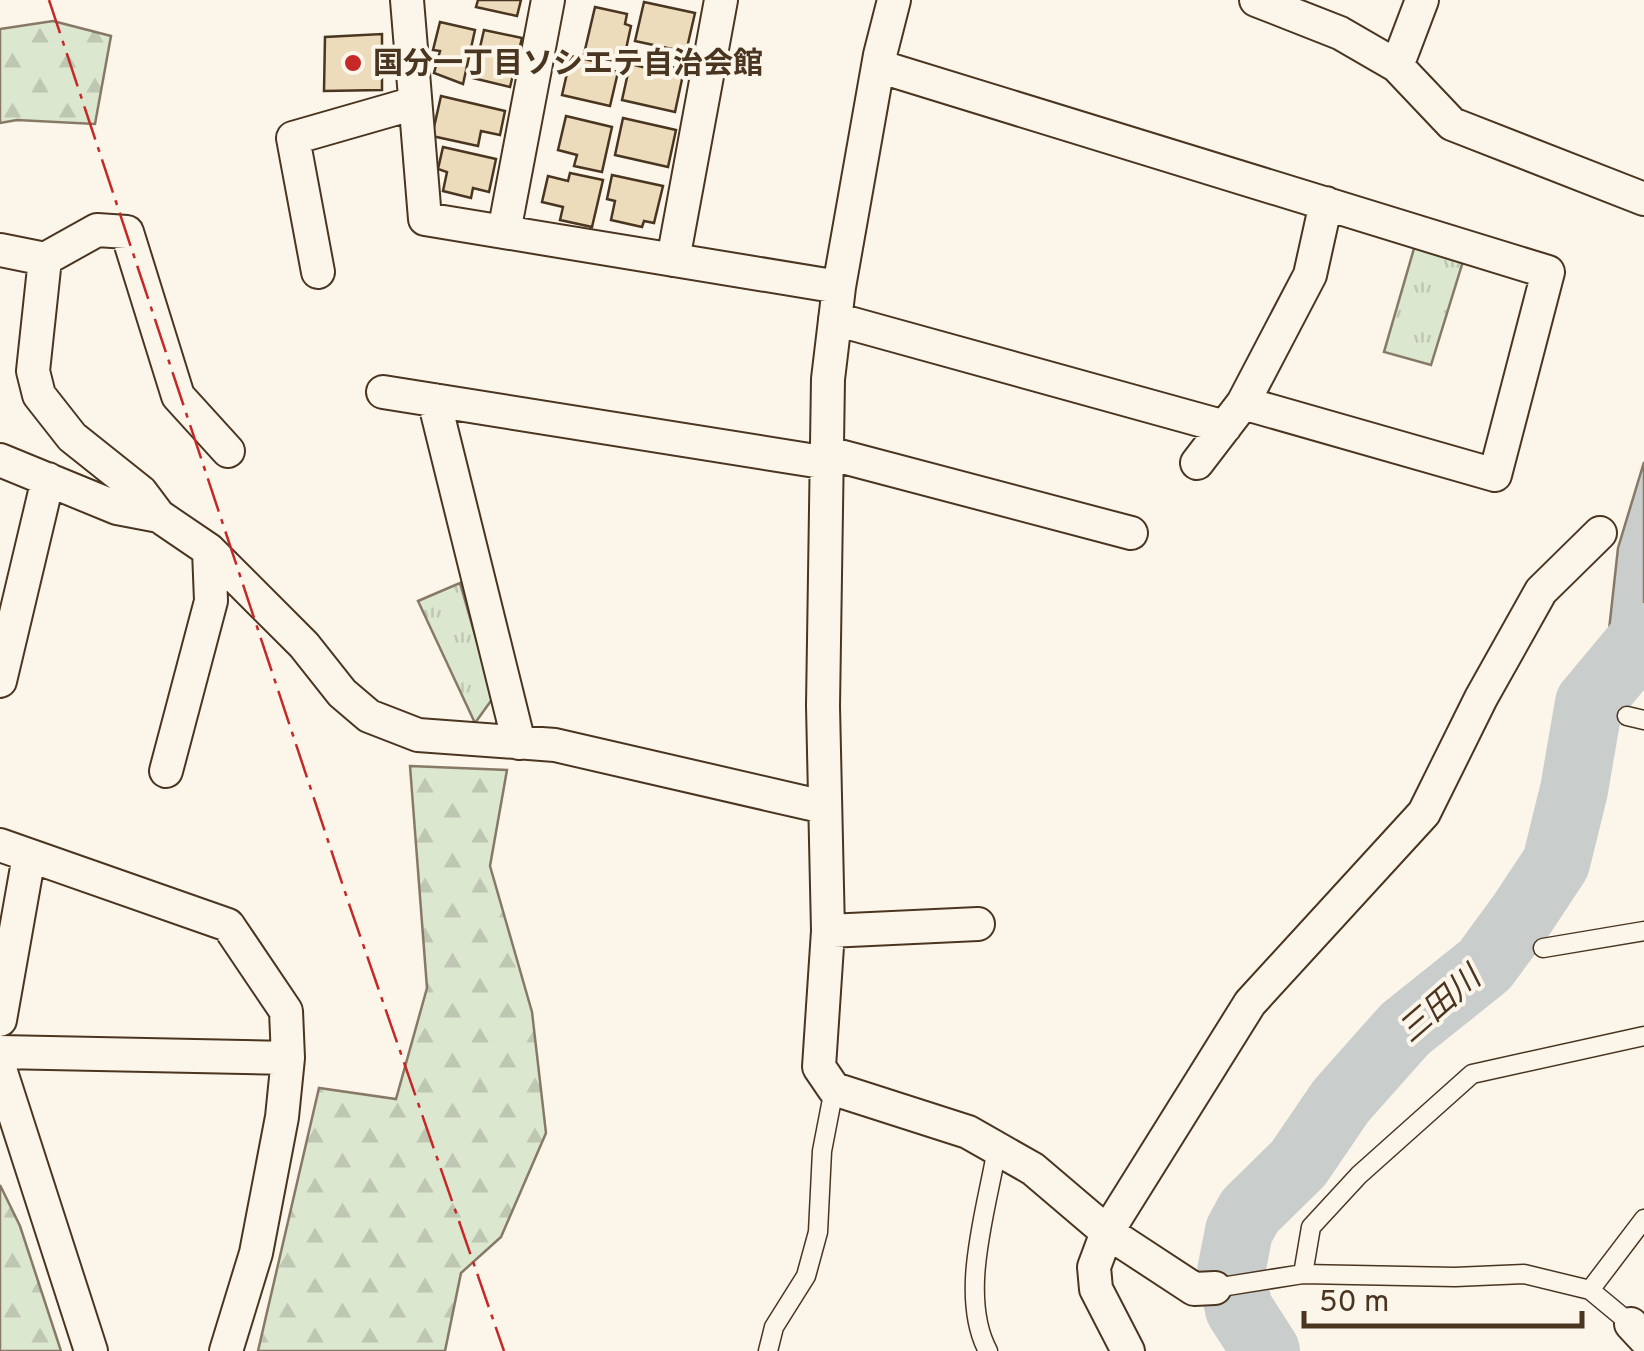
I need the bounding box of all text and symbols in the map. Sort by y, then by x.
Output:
place label: 国分一丁目ソシエテ自治会館 [373,47,763,84]
marker: 国分一丁目ソシエテ自治会館 [342,52,364,74]
water label: 三田川 [1392,958,1493,1053]
scale bar [1304,1266,1582,1328]
text: 50 m [1319,1285,1389,1322]

